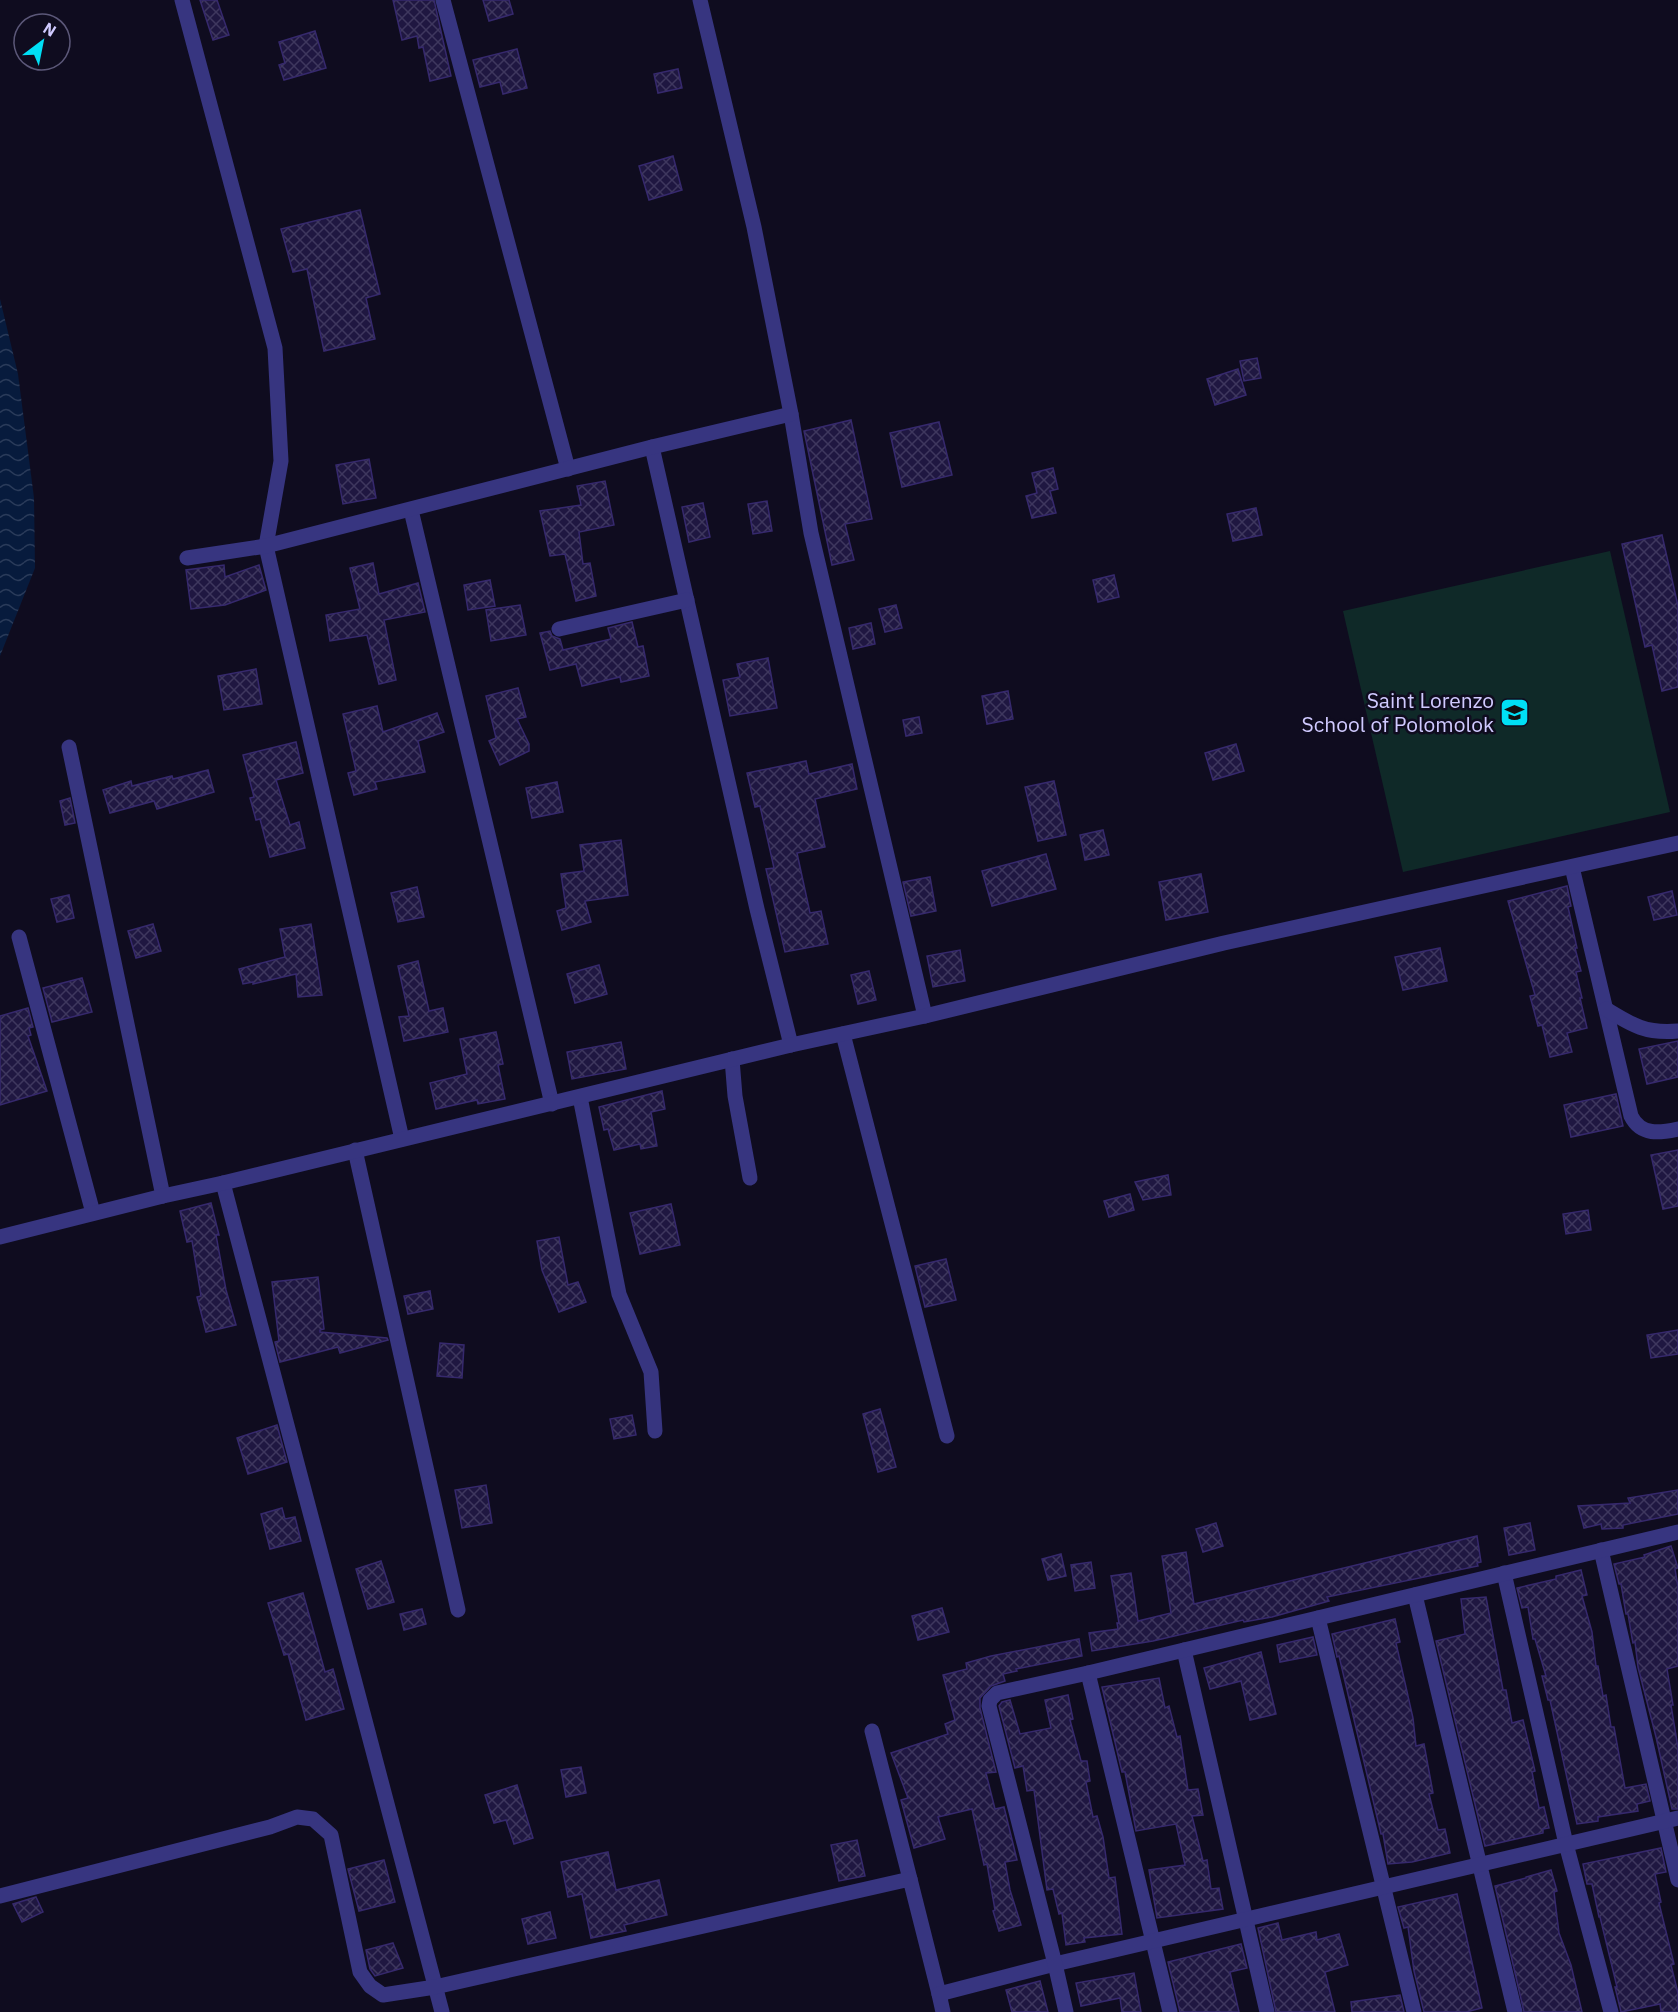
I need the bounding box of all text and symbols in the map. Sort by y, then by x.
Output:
north arrow [12,12,72,72]
text: N [40,18,60,41]
place label: Saint Lorenzo School of Polomolok [1302,686,1494,738]
school or university icon: Saint Lorenzo School of Polomolok [1499,697,1531,729]

